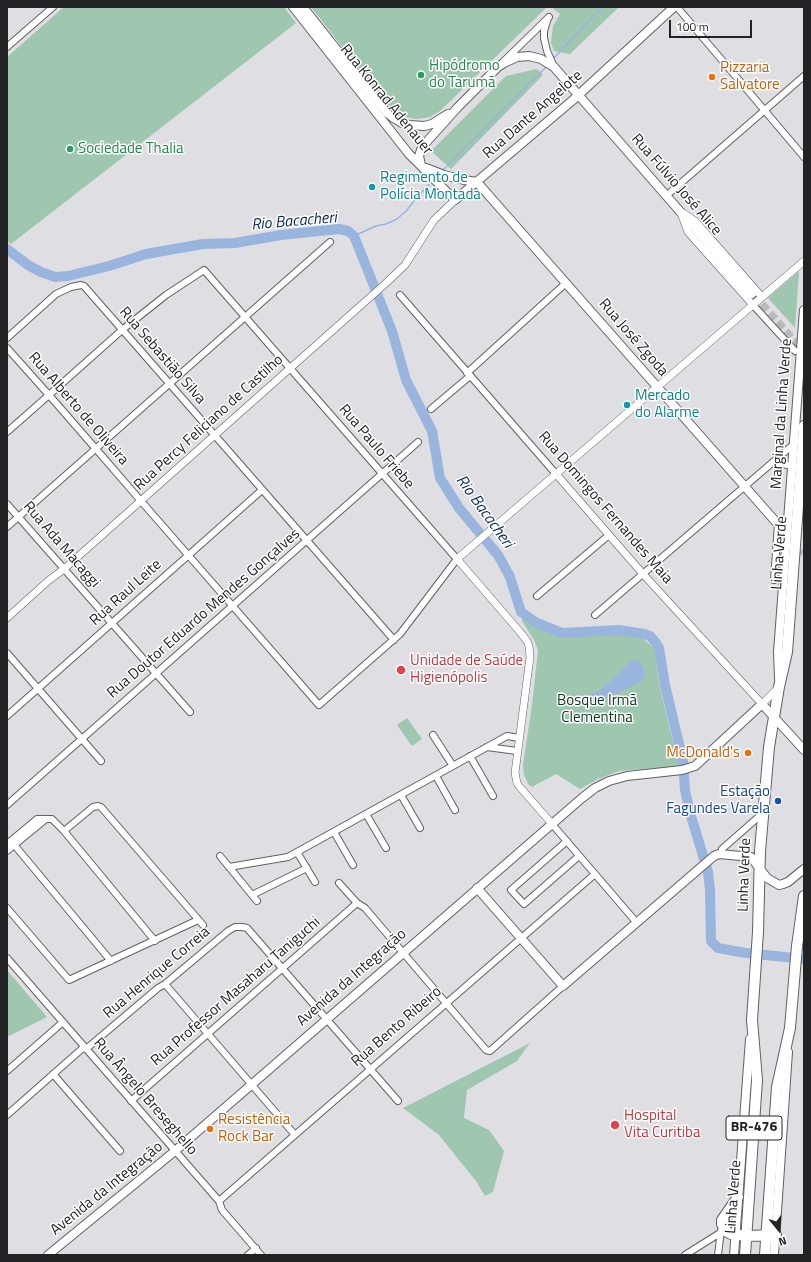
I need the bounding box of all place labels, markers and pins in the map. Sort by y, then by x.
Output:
place label: Hipódromo do Tarumã [429,57,500,92]
place label: Pizzaria Salvatore [720,59,780,94]
marker: Hipódromo do Tarumã [416,70,426,80]
marker: Pizzaria Salvatore [707,72,717,82]
place label: Sociedade Thalia [78,140,183,158]
marker: Sociedade Thalia [65,144,75,154]
place label: Regimento de Polícia Montada [380,169,481,204]
marker: Regimento de Polícia Montada [367,182,377,192]
place label: Mercado do Alarme [635,387,699,422]
marker: Mercado do Alarme [622,400,632,410]
place label: Unidade de Saúde Higienópolis [410,652,523,687]
marker: Unidade de Saúde Higienópolis [395,664,407,676]
place label: McDonald's [666,744,740,762]
marker: McDonald's [743,748,753,758]
place label: Estação Fagundes Varela [666,783,770,818]
marker: Estação Fagundes Varela [773,796,783,806]
place label: Hospital Vita Curitiba [624,1107,700,1142]
place label: Resistência Rock Bar [218,1111,290,1146]
marker: Hospital Vita Curitiba [609,1119,621,1131]
marker: Resistência Rock Bar [205,1124,215,1134]

